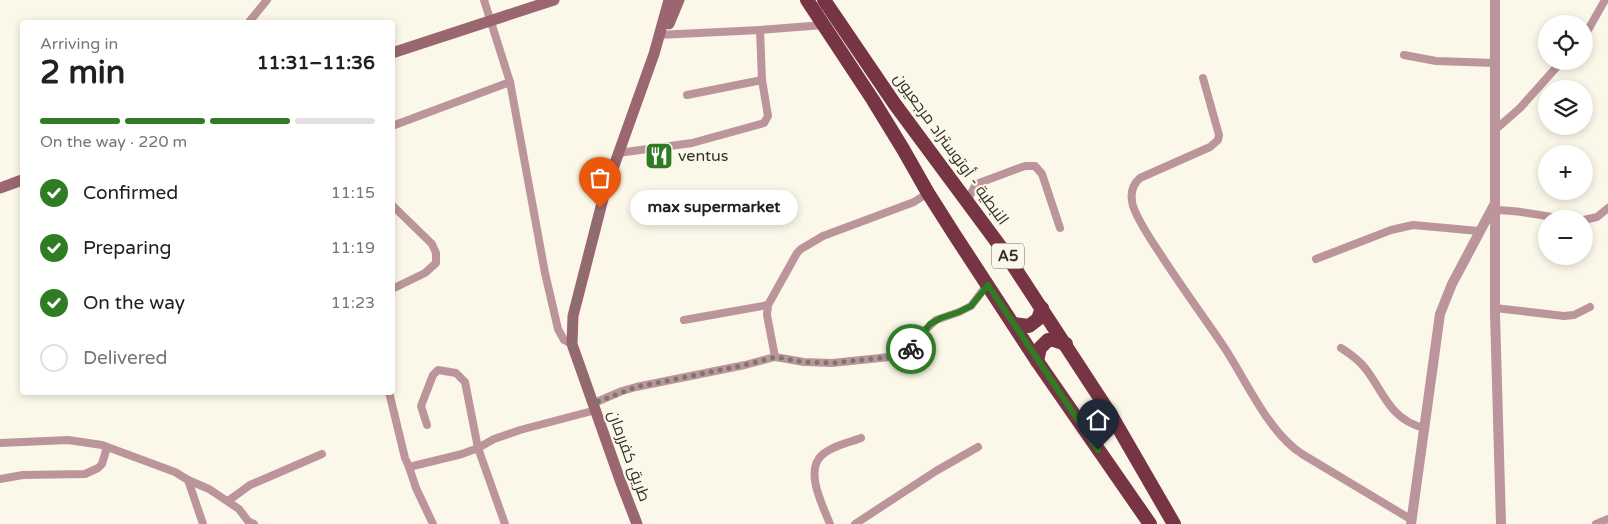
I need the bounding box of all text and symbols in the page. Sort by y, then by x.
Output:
map controls [1538,15,1593,265]
button: locate [1538,15,1593,70]
text: Arriving in [40,34,118,54]
text: 11:31–11:36 [257,52,375,74]
text: 2 min [40,54,125,92]
street label: النبطية - أوتوستراد مرجعيون [889,69,1013,229]
button: layers [1538,80,1593,135]
text: On the way · 220 m [40,132,187,152]
restaurant icon: ventus [644,141,674,171]
button: + [1538,145,1593,200]
place label: ventus [678,146,729,166]
pin [579,157,621,208]
icon: bag [586,164,614,192]
icon: check [40,179,68,207]
text: Confirmed [83,182,178,204]
text: 11:15 [331,183,375,203]
callout: max supermarket [630,190,798,226]
text: max supermarket [648,197,780,217]
button: − [1538,210,1593,265]
icon: check [40,234,68,262]
text: Preparing [83,237,172,259]
text: 11:19 [331,238,375,258]
road number: A5 [992,244,1024,268]
icon: check [40,289,68,317]
text: On the way [83,292,185,314]
text: 11:23 [331,293,375,313]
courier [886,324,936,374]
icon: bike [897,335,925,363]
text: Delivered [83,347,168,369]
pin [1077,399,1119,450]
icon: home [1084,406,1112,434]
street label: طريق كفررمان [603,408,655,504]

